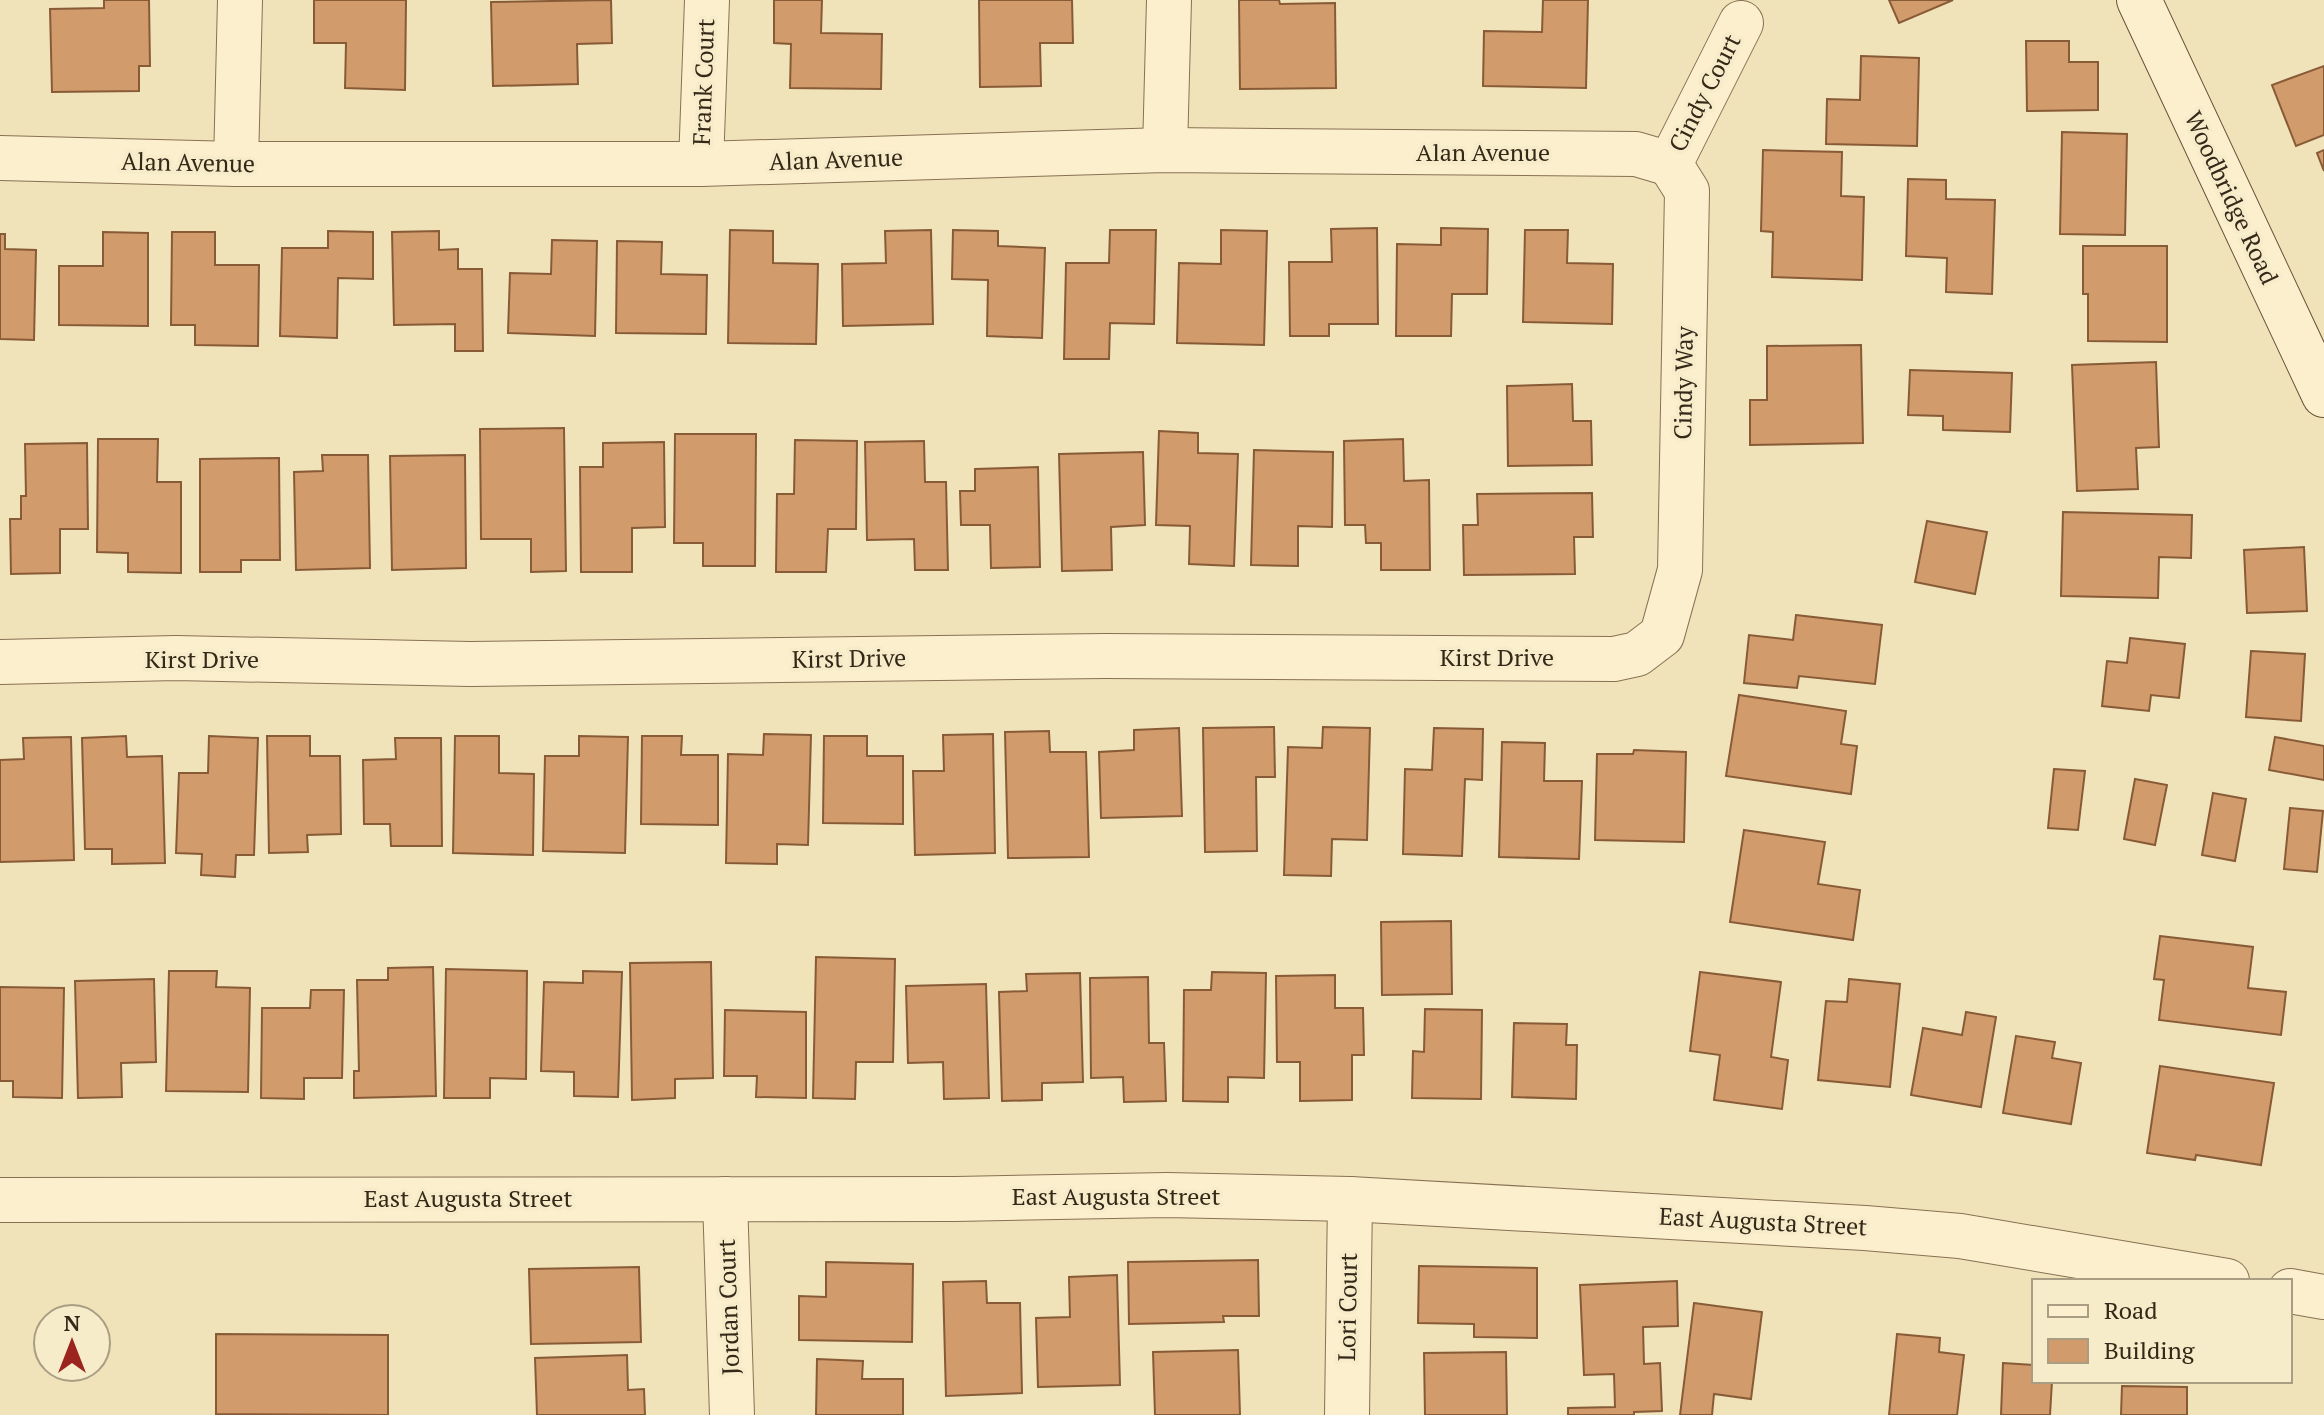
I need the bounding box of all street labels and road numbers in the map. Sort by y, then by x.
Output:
street label: Frank Court [685,18,721,146]
street label: Cindy Court [1661,28,1748,157]
street label: Woodbridge Road [2178,106,2286,289]
street label: Alan Avenue [1416,136,1550,168]
street label: Alan Avenue [768,141,903,177]
street label: Alan Avenue [121,145,255,179]
street label: Cindy Way [1666,325,1700,440]
street label: Kirst Drive [792,641,906,675]
street label: Kirst Drive [1440,641,1554,673]
street label: Kirst Drive [145,643,259,675]
street label: East Augusta Street [1012,1180,1220,1212]
street label: East Augusta Street [364,1182,572,1214]
street label: East Augusta Street [1658,1200,1868,1242]
street label: Jordan Court [710,1238,746,1376]
street label: Lori Court [1330,1252,1364,1362]

